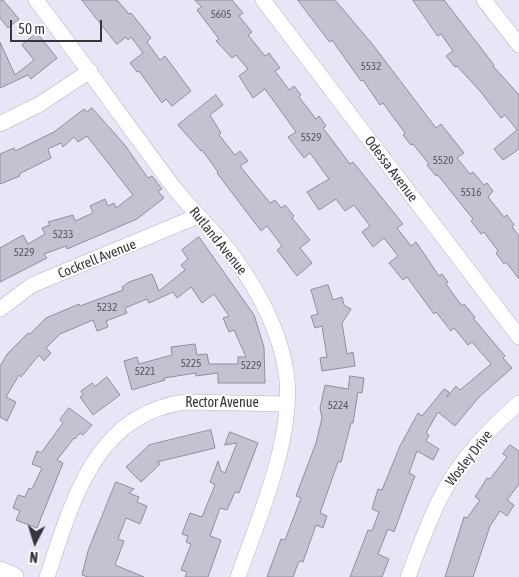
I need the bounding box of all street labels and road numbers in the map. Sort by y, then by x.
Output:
street label: Odessa Avenue [361,133,421,205]
street label: Rutland Avenue [186,204,250,278]
street label: Cockrell Avenue [55,236,139,282]
street label: Rector Avenue [185,395,259,411]
street label: Wosley Drive [442,427,496,489]

